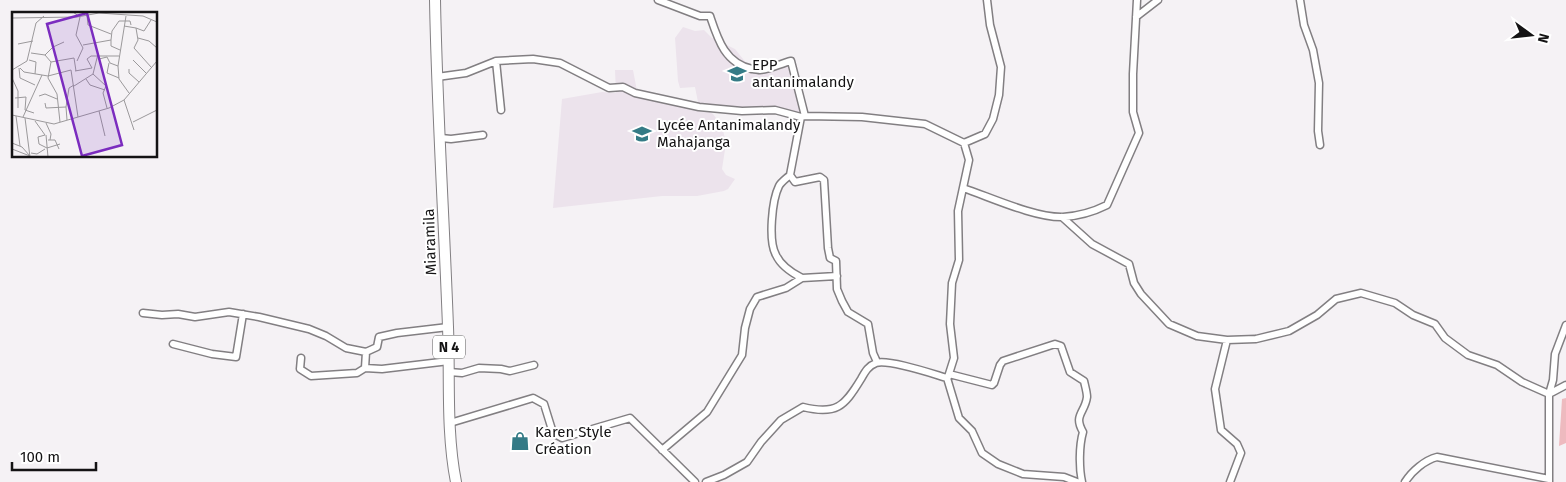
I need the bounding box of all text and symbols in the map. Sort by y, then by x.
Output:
north arrow [1506,10,1556,60]
inset map [12,12,158,158]
text: N [1534,32,1552,45]
place label: EPP antanimalandy [752,56,855,91]
school or university icon: EPP antanimalandy [726,63,748,85]
place label: Lycée Antanimalandy Mahajanga [657,116,801,151]
school or university icon: Lycée Antanimalandy Mahajanga [631,123,653,145]
street label: Miaramila [420,208,440,276]
road number: N 4 [433,336,465,358]
place label: Karen Style Création [535,423,612,458]
shop icon: Karen Style Création [509,430,531,452]
scale bar [12,440,96,472]
text: 100 m [20,448,60,466]

